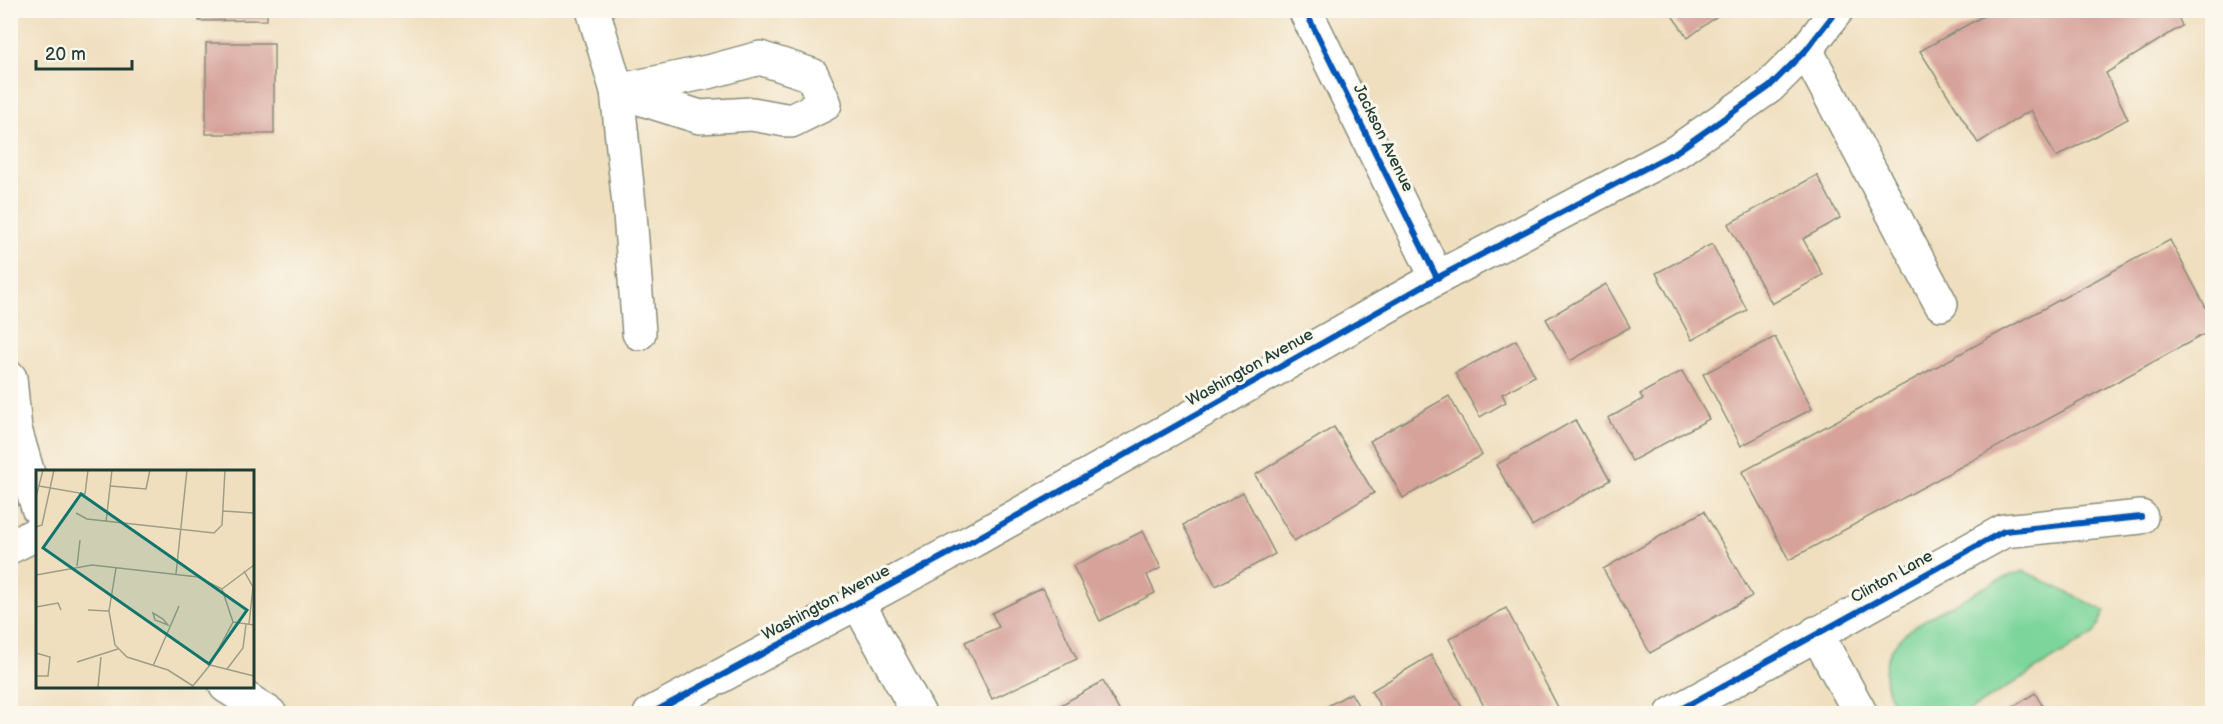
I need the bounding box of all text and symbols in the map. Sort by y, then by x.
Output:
scale bar [36,33,132,71]
text: 20 m [45,44,86,65]
street label: Jackson Avenue [1349,81,1418,195]
street label: Washington Avenue [1183,325,1317,411]
inset map [36,470,254,688]
street label: Clinton Lane [1848,546,1937,607]
street label: Washington Avenue [759,561,894,645]

